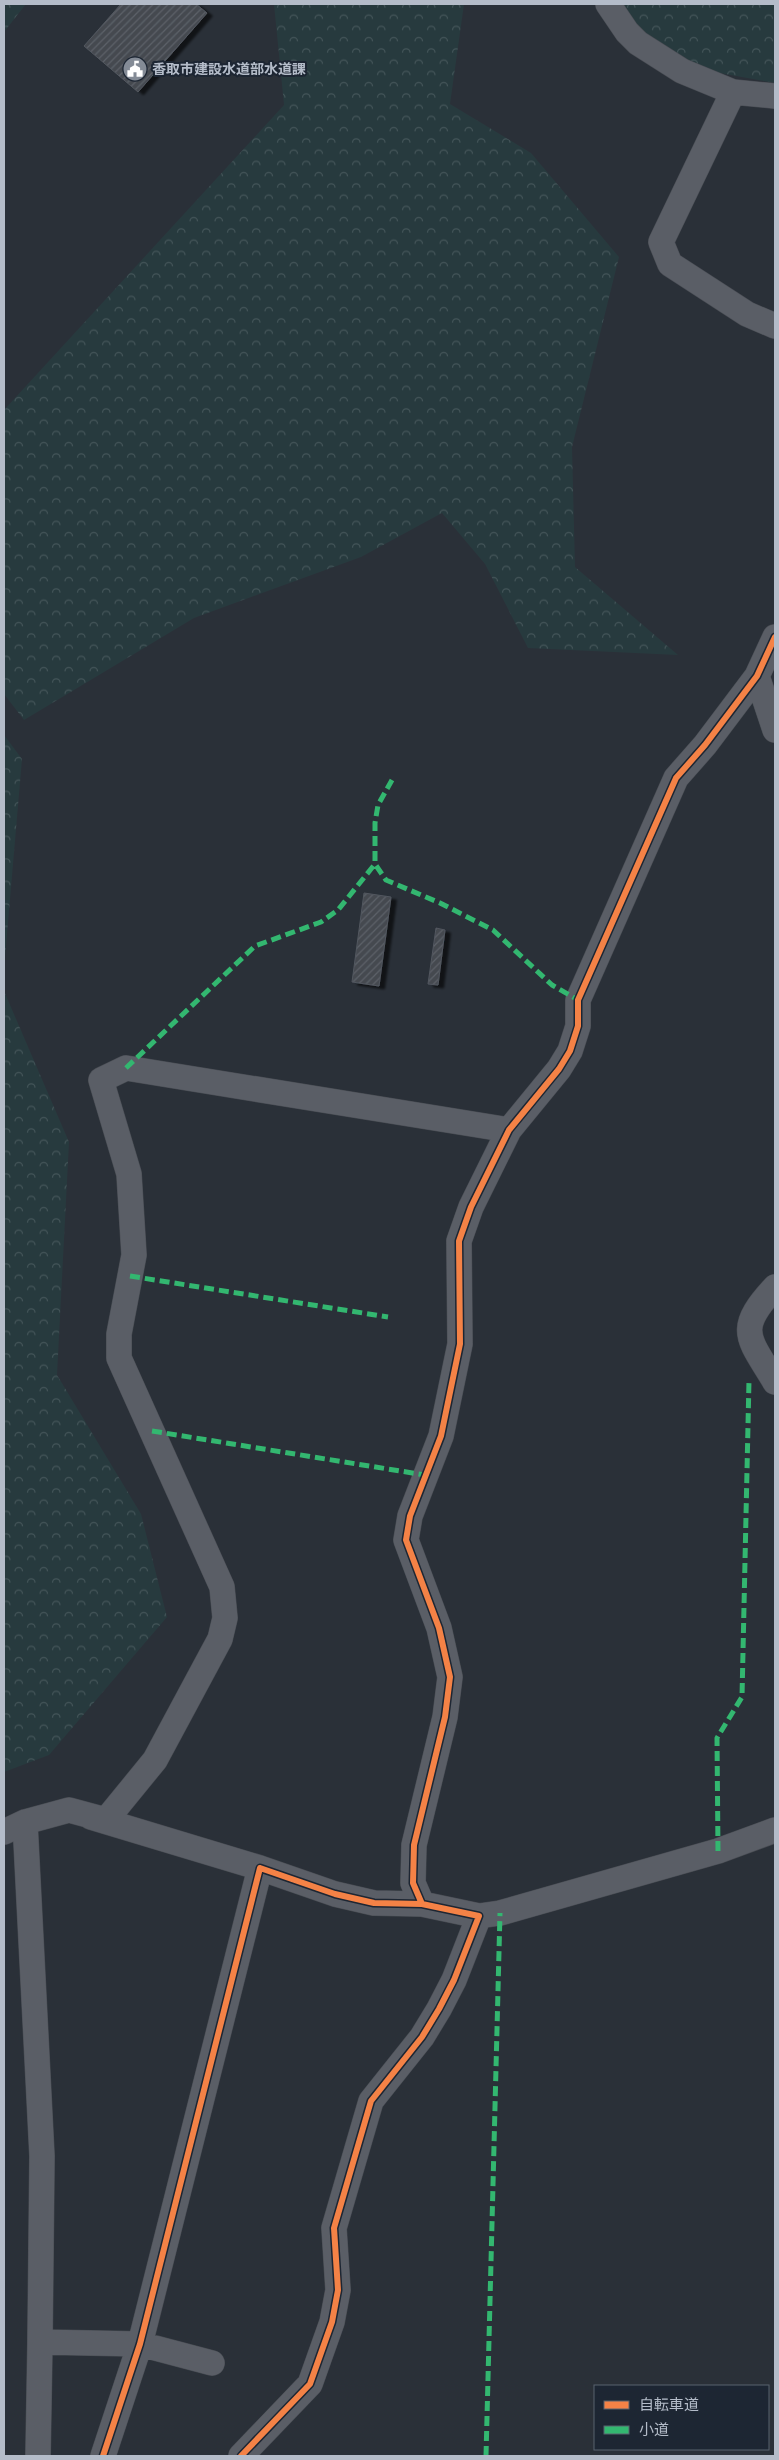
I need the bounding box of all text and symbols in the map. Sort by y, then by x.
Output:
public building icon: 香取市建設水道部水道課 [122,56,148,82]
place label: 香取市建設水道部水道課 [152,59,306,78]
legend [594,2385,769,2450]
text: 自転車道 [639,2394,699,2415]
text: 小道 [639,2419,669,2440]

